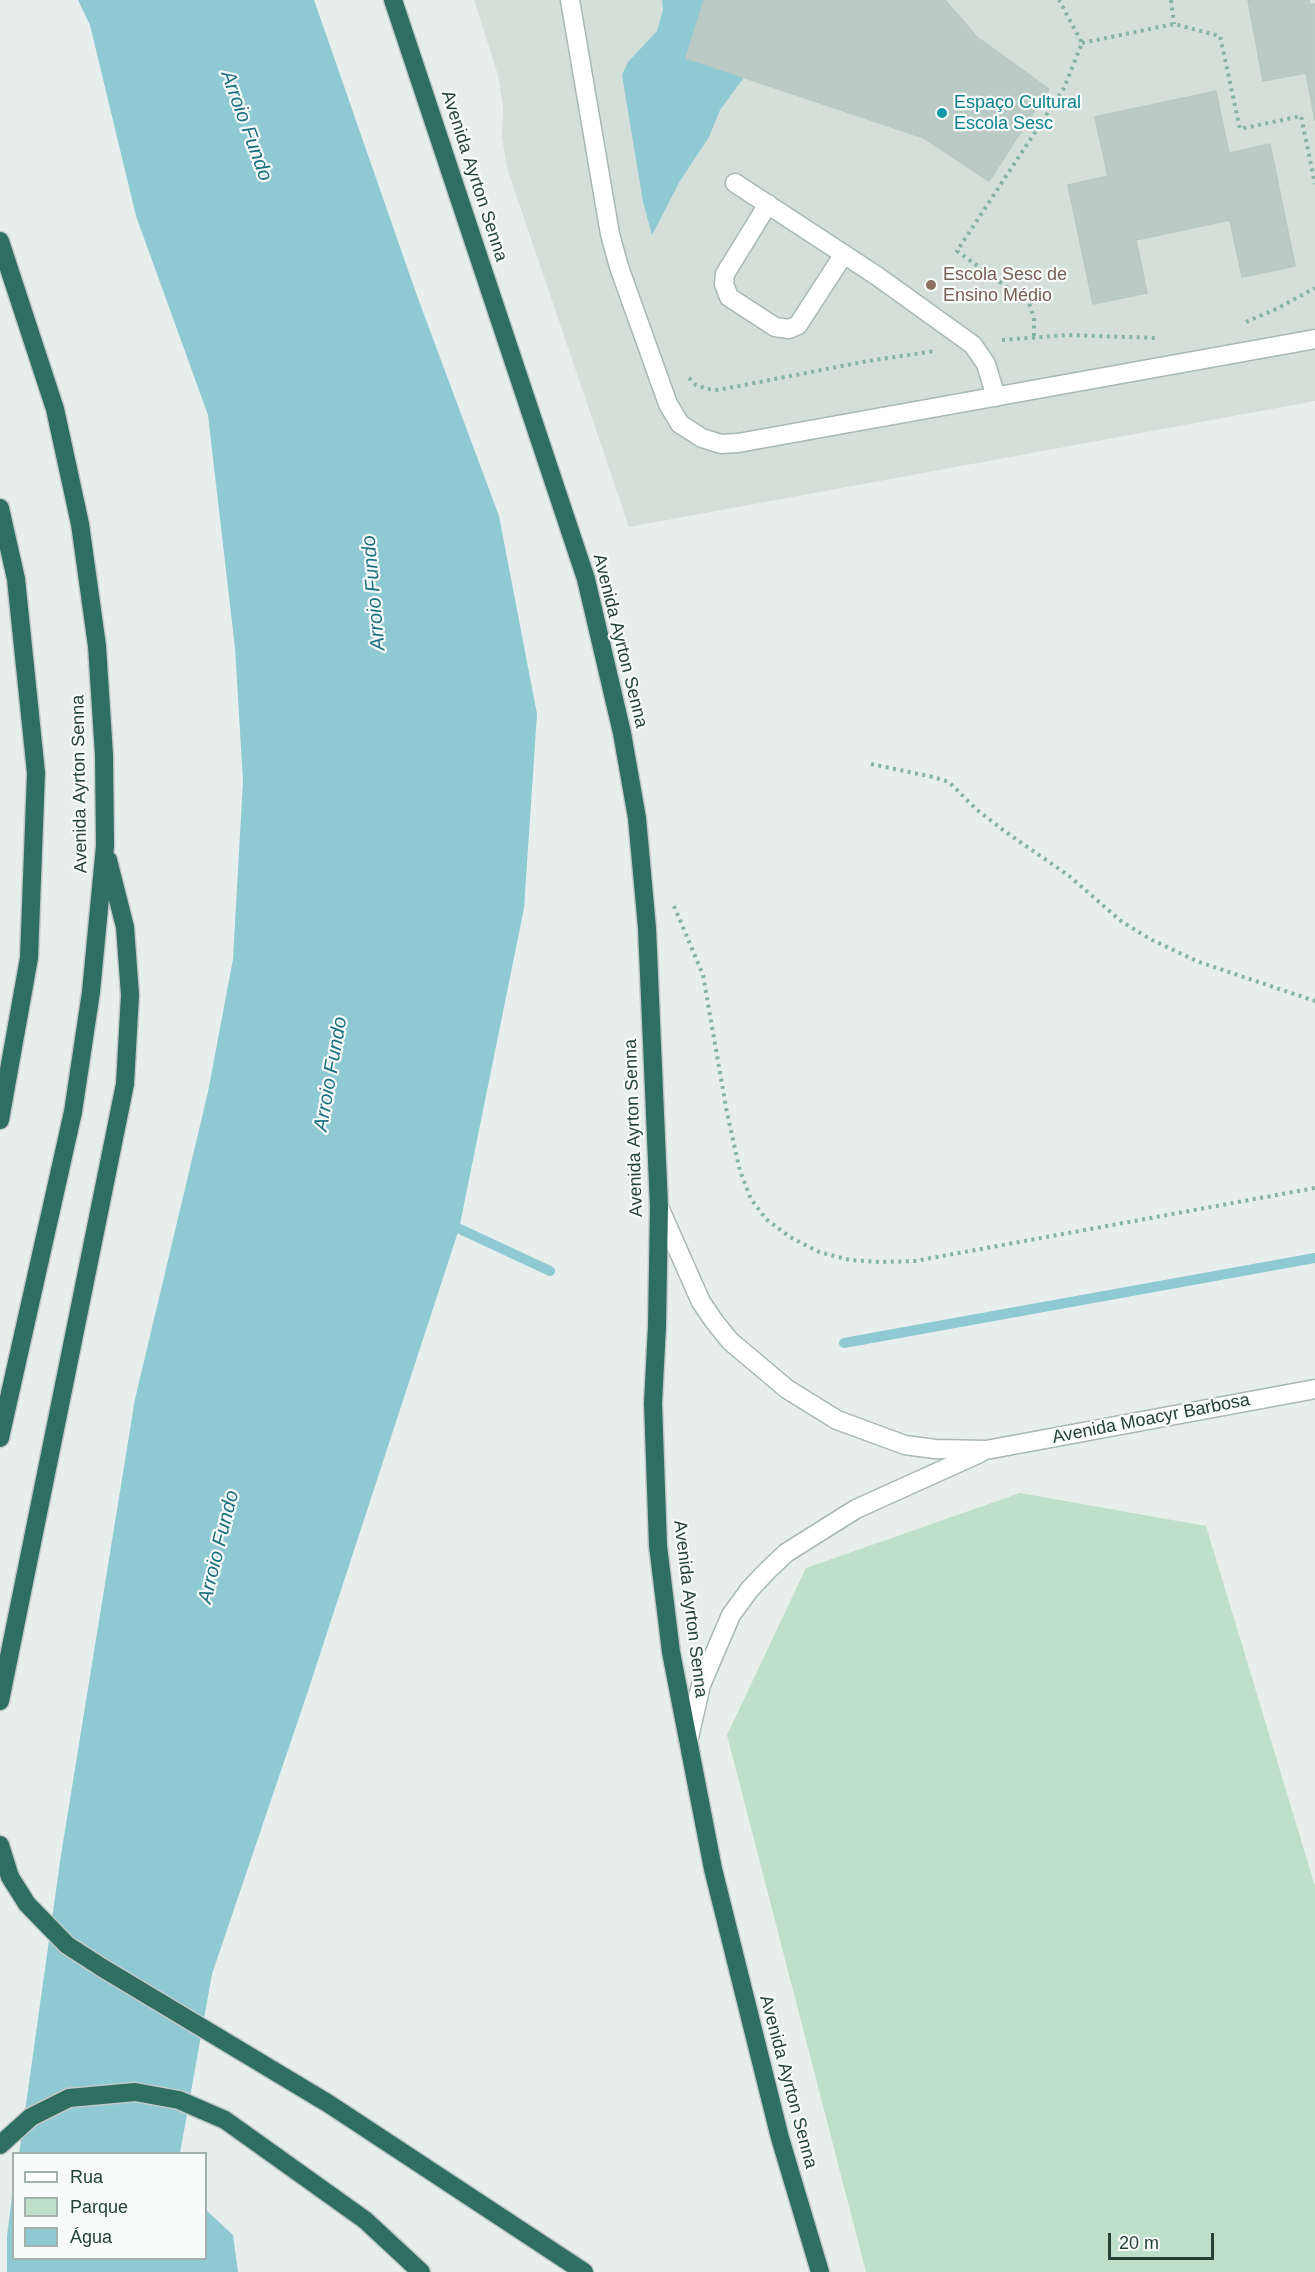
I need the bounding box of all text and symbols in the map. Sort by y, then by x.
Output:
water label: Arroio Fundo [215,68,277,184]
street label: Avenida Ayrton Senna [436,88,512,264]
place label: Espaço Cultural Escola Sesc [954,92,1081,134]
marker: Espaço Cultural Escola Sesc [935,106,949,120]
place label: Escola Sesc de Ensino Médio [943,264,1067,306]
marker: Escola Sesc de Ensino Médio [924,278,938,292]
water label: Arroio Fundo [357,534,391,652]
street label: Avenida Ayrton Senna [588,552,652,730]
street label: Avenida Ayrton Senna [68,695,92,873]
water label: Arroio Fundo [309,1015,353,1133]
street label: Avenida Ayrton Senna [620,1038,648,1218]
street label: Avenida Moacyr Barbosa [1050,1389,1252,1449]
water label: Arroio Fundo [193,1488,245,1606]
street label: Avenida Ayrton Senna [668,1519,712,1699]
street label: Avenida Ayrton Senna [754,1993,822,2171]
legend [12,2152,207,2260]
text: Rua [70,2167,103,2187]
text: Parque [70,2197,128,2217]
scale bar [1111,2221,1218,2259]
text: Água [70,2227,112,2247]
text: 20 m [1119,2233,1159,2253]

